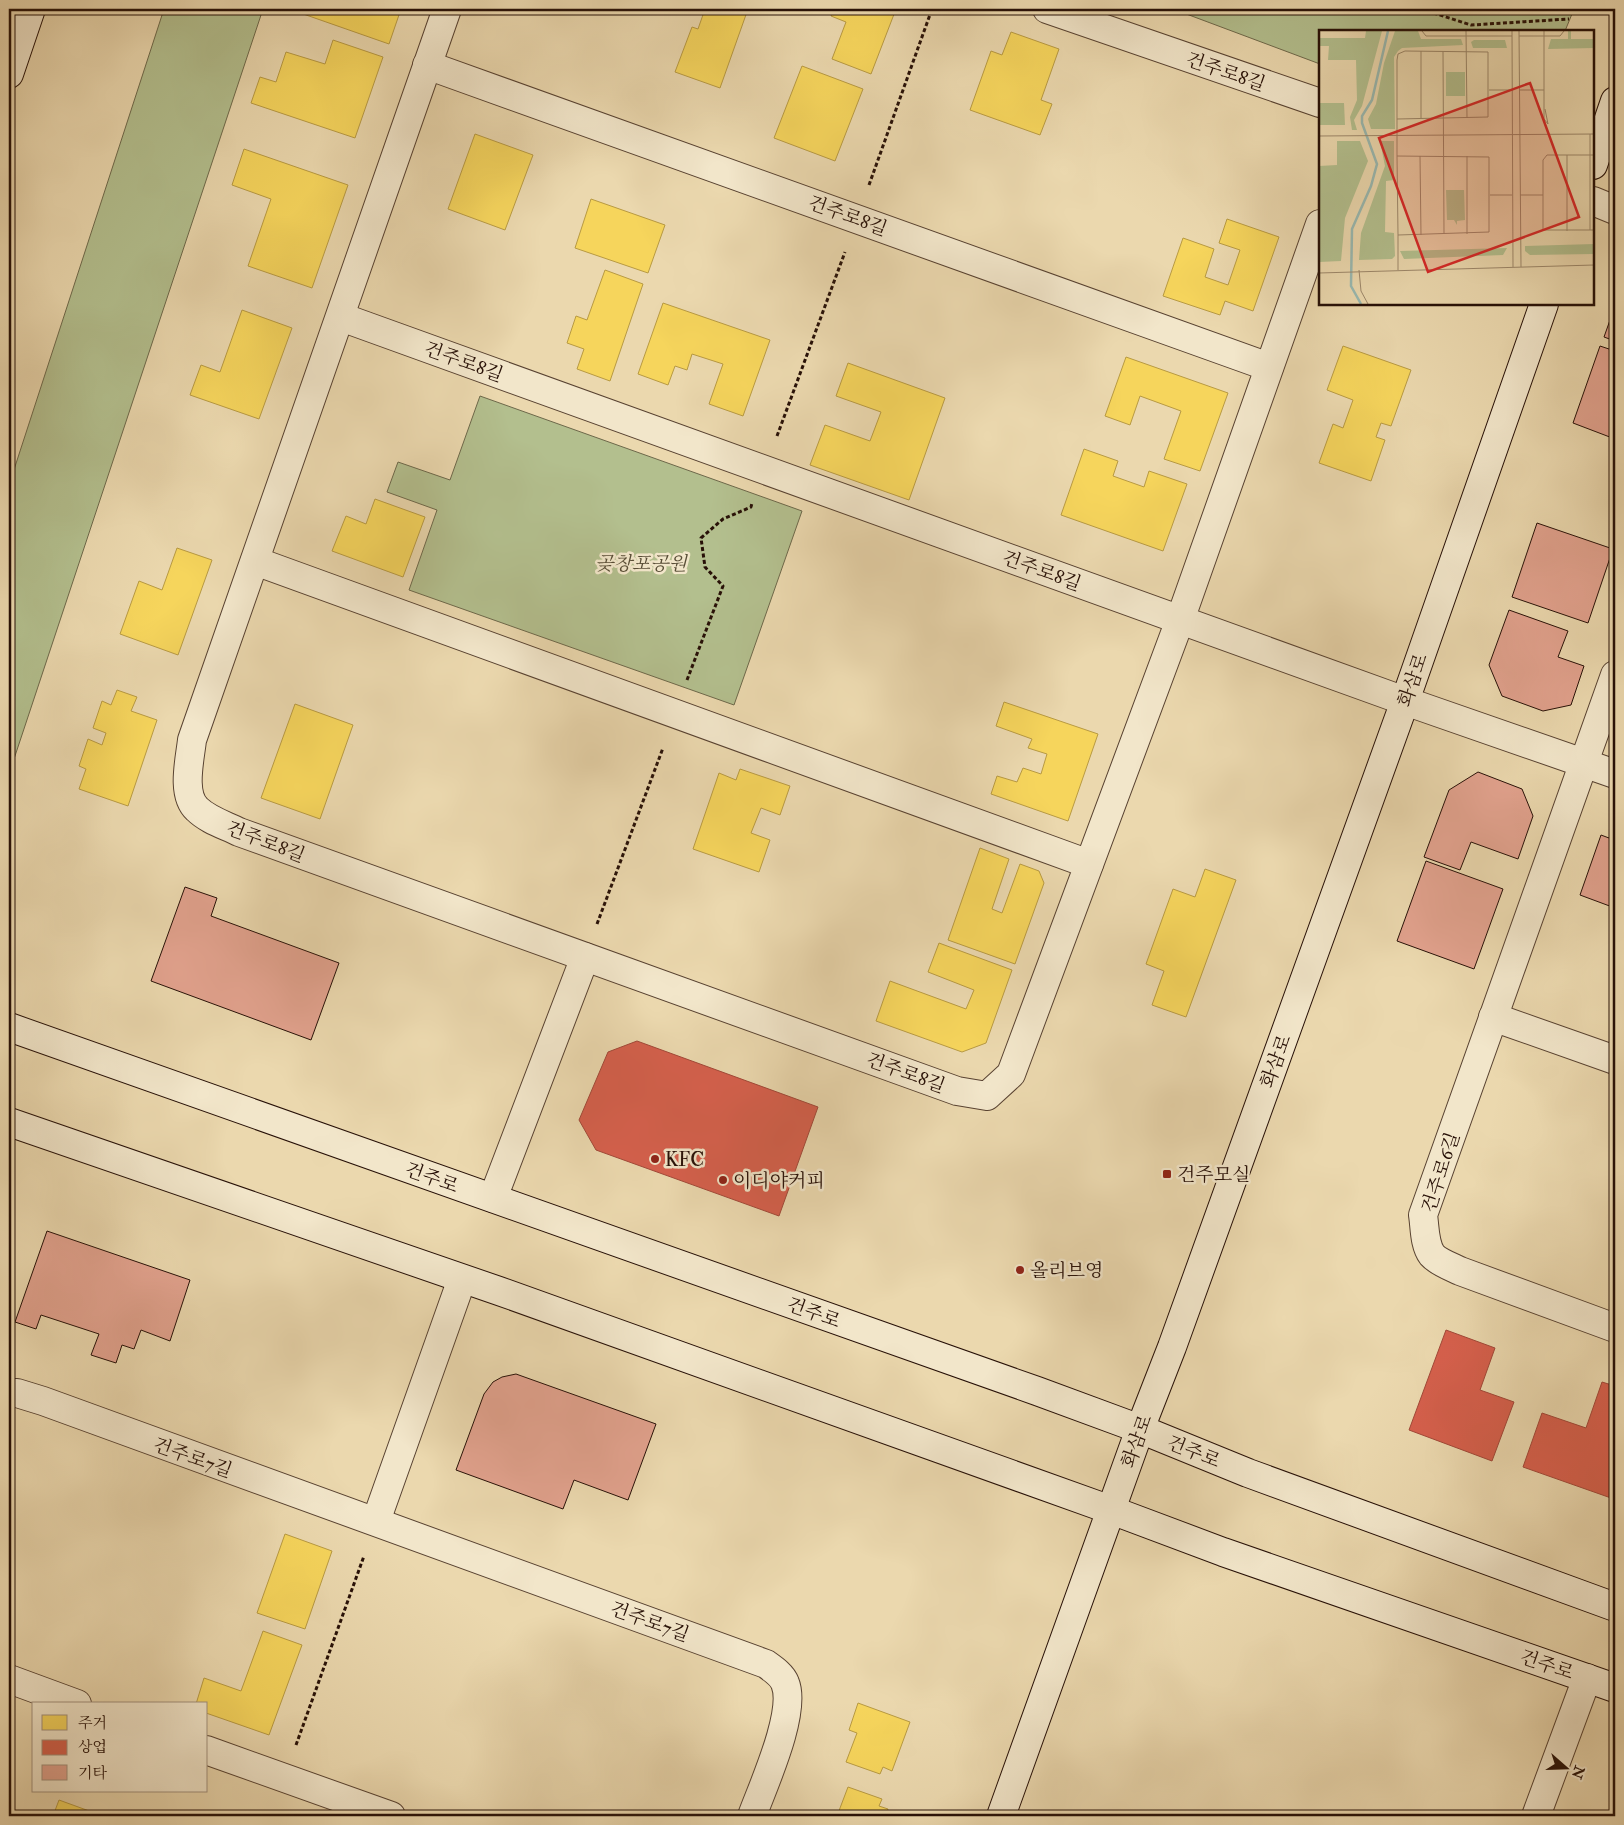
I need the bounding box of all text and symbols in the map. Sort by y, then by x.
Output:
inset map [1319,30,1594,305]
street label: 건주로8길 [1183,47,1269,97]
street label: 건주로8길 [805,191,890,241]
street label: 건주로8길 [421,337,506,387]
street label: 건주로8길 [999,546,1084,596]
park label: 곶창포공원 [595,552,689,576]
street label: 화삼로 [1393,650,1433,710]
street label: 건주로8길 [223,816,308,868]
street label: 화삼로 [1255,1031,1297,1091]
street label: 건주로8길 [863,1048,948,1098]
street label: 건주로6길 [1417,1129,1465,1215]
place label: KFC [665,1148,704,1172]
marker: KFC [649,1153,661,1165]
street label: 건주로 [402,1157,462,1199]
place label: 건주모실 [1177,1163,1250,1187]
marker: 건주모실 [1161,1168,1173,1180]
place label: 이디야커피 [733,1169,825,1193]
marker: 이디야커피 [717,1174,729,1186]
place label: 올리브영 [1030,1259,1103,1283]
marker: 올리브영 [1014,1264,1026,1276]
street label: 건주로 [784,1292,844,1334]
street label: 화삼로 [1116,1411,1158,1471]
street label: 건주로 [1164,1430,1224,1473]
street label: 건주로7길 [150,1433,235,1483]
street label: 건주로7길 [607,1597,692,1647]
street label: 건주로 [1517,1645,1577,1685]
legend [32,1702,208,1792]
text: 주거 [78,1714,107,1733]
text: 상업 [78,1738,107,1757]
north arrow [1542,1742,1592,1792]
text: N [1567,1763,1588,1782]
text: 기타 [78,1764,107,1783]

